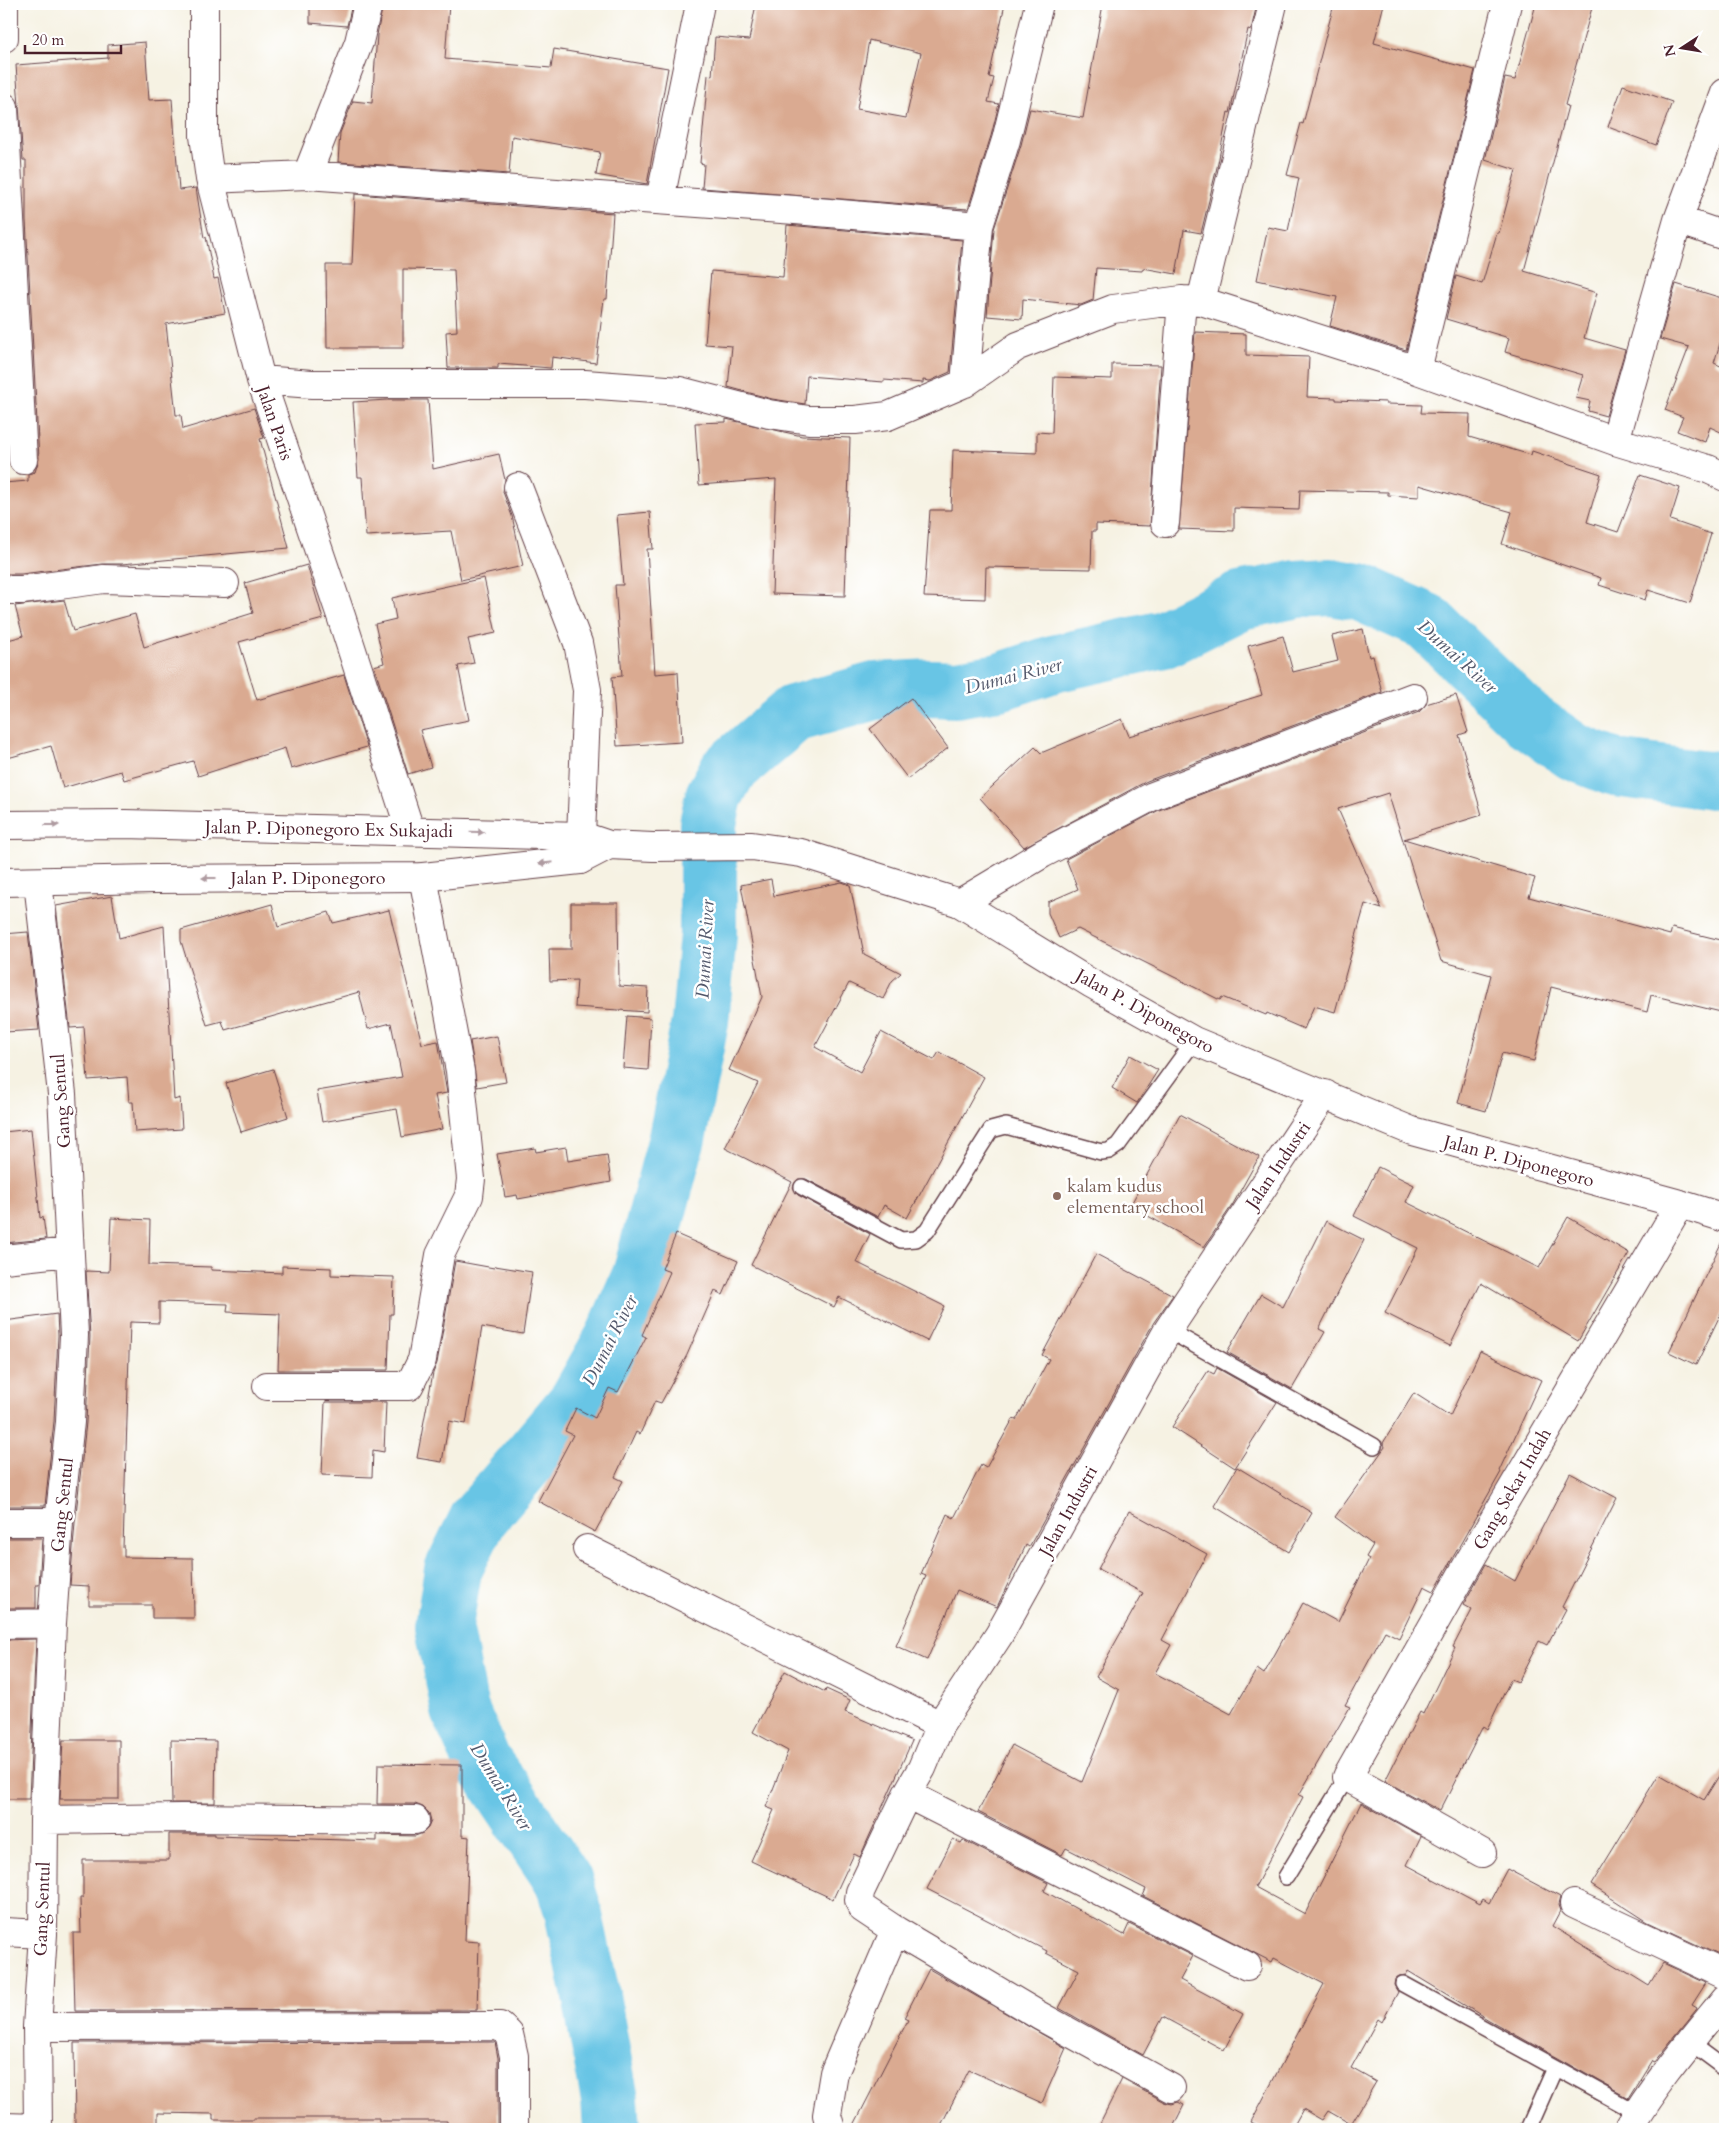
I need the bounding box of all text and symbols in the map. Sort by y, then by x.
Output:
scale bar [25,22,121,54]
north arrow [1656,22,1706,72]
text: 20 m [32,30,64,50]
text: N [1659,43,1680,59]
street label: Jalan Paris [249,380,299,464]
water label: Dumai River [1412,614,1503,700]
water label: Dumai River [962,651,1065,701]
street label: Jalan P. Diponegoro Ex Sukajadi [202,815,453,844]
one-way arrow [45,820,61,828]
one-way arrow [470,829,486,837]
one-way arrow [538,859,554,867]
street label: Jalan P. Diponegoro [228,866,386,891]
one-way arrow [201,874,217,882]
water label: Dumai River [689,898,721,999]
street label: Jalan P. Diponegoro [1068,962,1219,1060]
street label: Gang Sentul [46,1052,77,1149]
street label: Jalan Industri [1238,1117,1317,1216]
street label: Jalan P. Diponegoro [1438,1129,1597,1194]
place label: kalam kudus elementary school [1067,1174,1204,1220]
marker: kalam kudus elementary school [1051,1190,1063,1202]
water label: Dumai River [576,1290,644,1391]
street label: Gang Sekar Indah [1467,1424,1558,1555]
street label: Gang Sentul [45,1456,80,1553]
street label: Jalan Industri [1032,1461,1104,1564]
water label: Dumai River [464,1738,539,1836]
street label: Gang Sentul [28,1861,57,1957]

